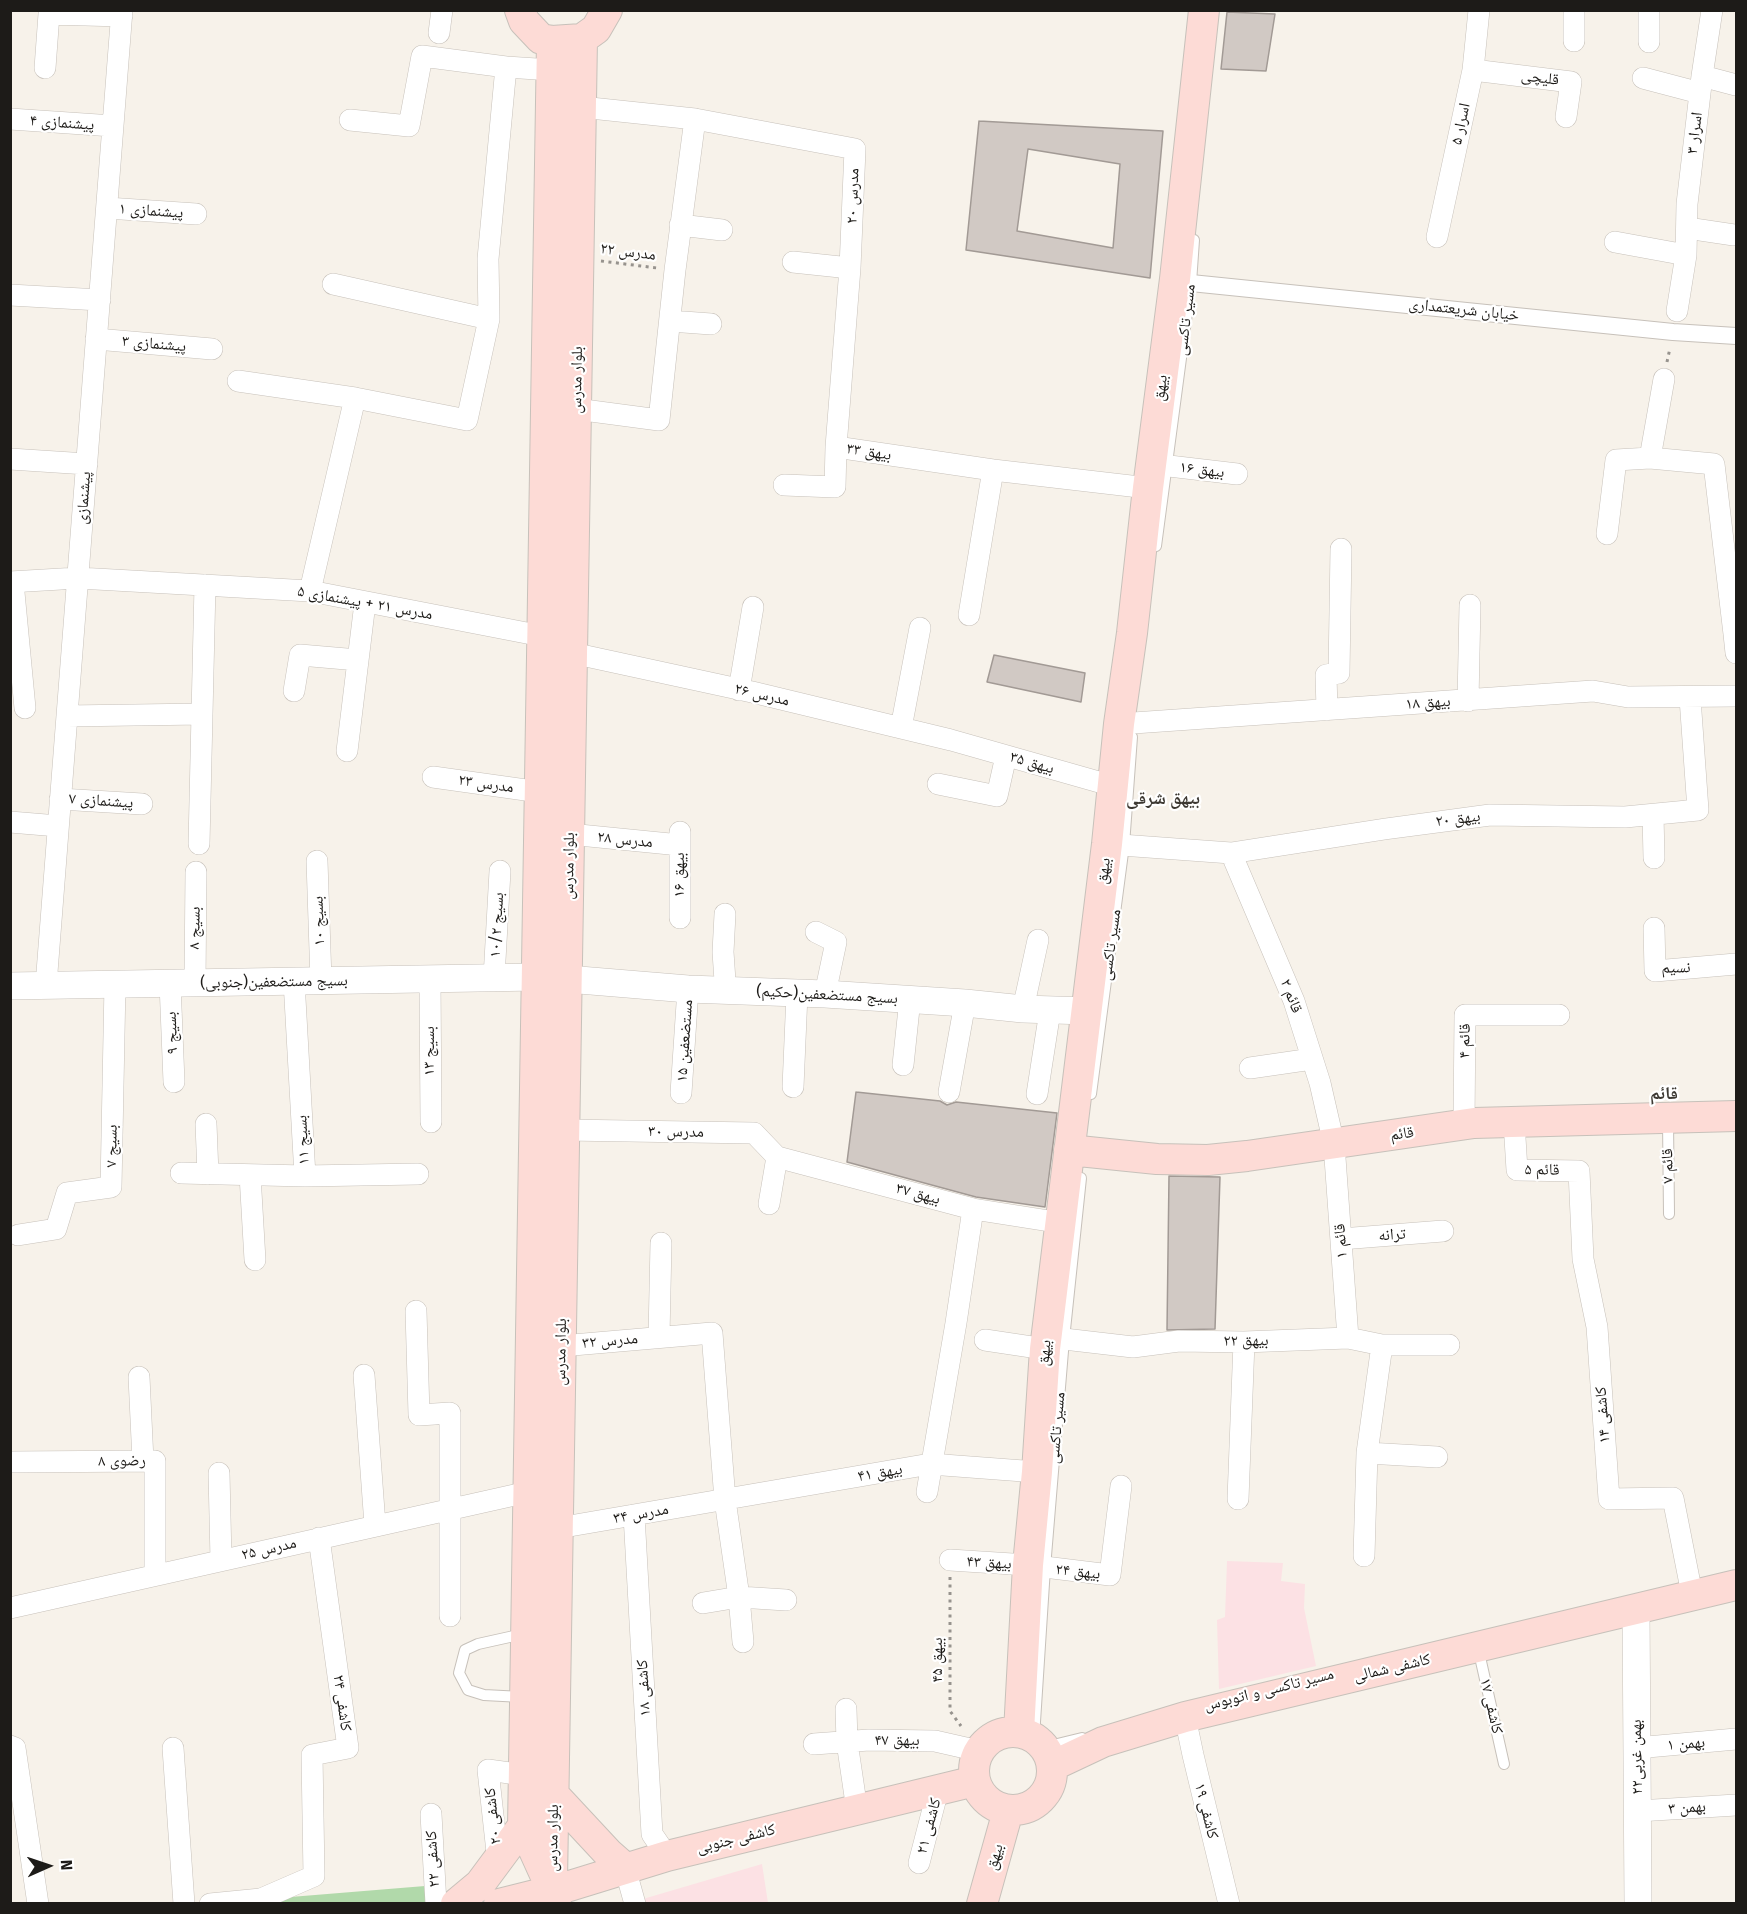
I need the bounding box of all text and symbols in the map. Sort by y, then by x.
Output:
street label: قلیچی [1520,66,1560,90]
street label: اسرار ۵ [1447,101,1475,147]
street label: پیشنمازی ۴ [29,111,95,135]
street label: اسرار ۳ [1683,111,1707,155]
street label: مدرس ۲۰ [842,168,864,224]
street label: پیشنمازی ۱ [118,199,184,223]
street label: مدرس ۲۲ [599,239,657,265]
street label: مسیر تاکسی [1172,283,1200,357]
street label: خیابان شریعتمداری [1408,295,1520,325]
street label: پیشنمازی ۳ [121,332,187,356]
street label: بلوار مدرس [567,346,587,414]
street label: بیهق [1150,374,1172,402]
street label: بیهق ۳۳ [845,439,893,465]
street label: بیهق ۱۶ [1178,458,1226,482]
street label: پیشنمازی [73,471,95,525]
street label: مدرس ۲۱ + پیشنمازی ۵ [296,582,434,624]
street label: مدرس ۲۶ [733,679,791,711]
street label: بیهق ۱۸ [1405,692,1451,714]
street label: بیهق ۳۵ [1008,748,1056,778]
street label: مدرس ۲۳ [457,771,515,797]
district label: بیهق شرقی [1126,788,1200,810]
street label: پیشنمازی ۷ [68,789,134,813]
street label: بیهق ۲۰ [1434,807,1482,831]
street label: مدرس ۲۸ [596,828,654,852]
street label: بلوار مدرس [559,832,579,900]
street label: بیهق ۱۶ [670,852,690,898]
street label: بیهق [1093,857,1115,885]
street label: بسیج ۱۰/۲ [486,892,508,958]
street label: بسیج ۱۰ [309,896,329,946]
street label: بسیج ۸ [185,906,205,950]
street label: مسیر تاکسی [1096,908,1126,982]
street label: نسیم [1661,958,1691,978]
street label: بسیج مستضعفین(جنوبی) [200,971,348,993]
street label: قائم ۲ [1276,976,1306,1016]
street label: بسیج مستضعفین(حکیم) [756,982,898,1008]
street label: مستضعفین ۱۵ [673,999,697,1083]
street label: بسیج ۹ [162,1011,182,1055]
street label: قائم ۴ [1455,1023,1475,1059]
street label: بسیج ۱۳ [420,1026,440,1076]
district label: قائم [1650,1083,1678,1105]
street label: بسیج ۱۱ [292,1115,314,1165]
street label: مدرس ۳۰ [648,1122,704,1142]
street label: قائم [1389,1123,1415,1145]
street label: بسیج ۷ [102,1124,122,1168]
street label: قائم ۷ [1658,1148,1678,1184]
street label: قائم ۵ [1524,1160,1560,1180]
street label: بیهق ۳۷ [894,1179,942,1209]
street label: قائم ۱ [1330,1223,1352,1259]
street label: ترانه [1378,1224,1406,1246]
street label: بلوار مدرس [551,1318,571,1386]
street label: مدرس ۳۲ [581,1329,639,1353]
street label: بیهق ۲۲ [1223,1331,1269,1351]
street label: بیهق [1034,1339,1056,1367]
street label: کاشفی ۱۴ [1591,1386,1615,1444]
street label: مسیر تاکسی [1044,1391,1070,1465]
street label: رضوی ۸ [98,1451,146,1471]
street label: بیهق ۴۱ [856,1460,904,1486]
street label: مدرس ۳۴ [612,1500,670,1528]
street label: مدرس ۲۵ [240,1533,298,1565]
street label: بیهق ۴۳ [966,1552,1012,1574]
street label: بیهق ۲۴ [1055,1560,1101,1584]
street label: بیهق ۴۵ [928,1637,948,1683]
street label: کاشفی شمالی [1352,1650,1432,1686]
street label: کاشفی ۱۸ [633,1659,655,1717]
street label: مسیر تاکسی و اتوبوس [1202,1665,1336,1715]
street label: کاشفی ۲۴ [329,1673,355,1733]
street label: کاشفی ۱۷ [1475,1676,1507,1736]
street label: ۲۲بهمن غربی [1627,1719,1647,1795]
street label: بیهق ۴۷ [874,1731,920,1751]
street label: بهمن ۱ [1666,1733,1706,1755]
street label: کاشفی ۱۹ [1190,1781,1222,1841]
street label: کاشفی ۲۰ [480,1787,506,1845]
street label: کاشفی ۲۱ [912,1796,946,1856]
street label: بهمن ۳ [1667,1797,1707,1819]
street label: بلوار مدرس [543,1804,563,1872]
street label: کاشفی جنوبی [695,1820,777,1858]
street label: کاشفی ۲۲ [422,1830,444,1888]
north arrow [18,1836,78,1896]
street label: بیهق [982,1842,1008,1872]
text: N [57,1859,76,1871]

